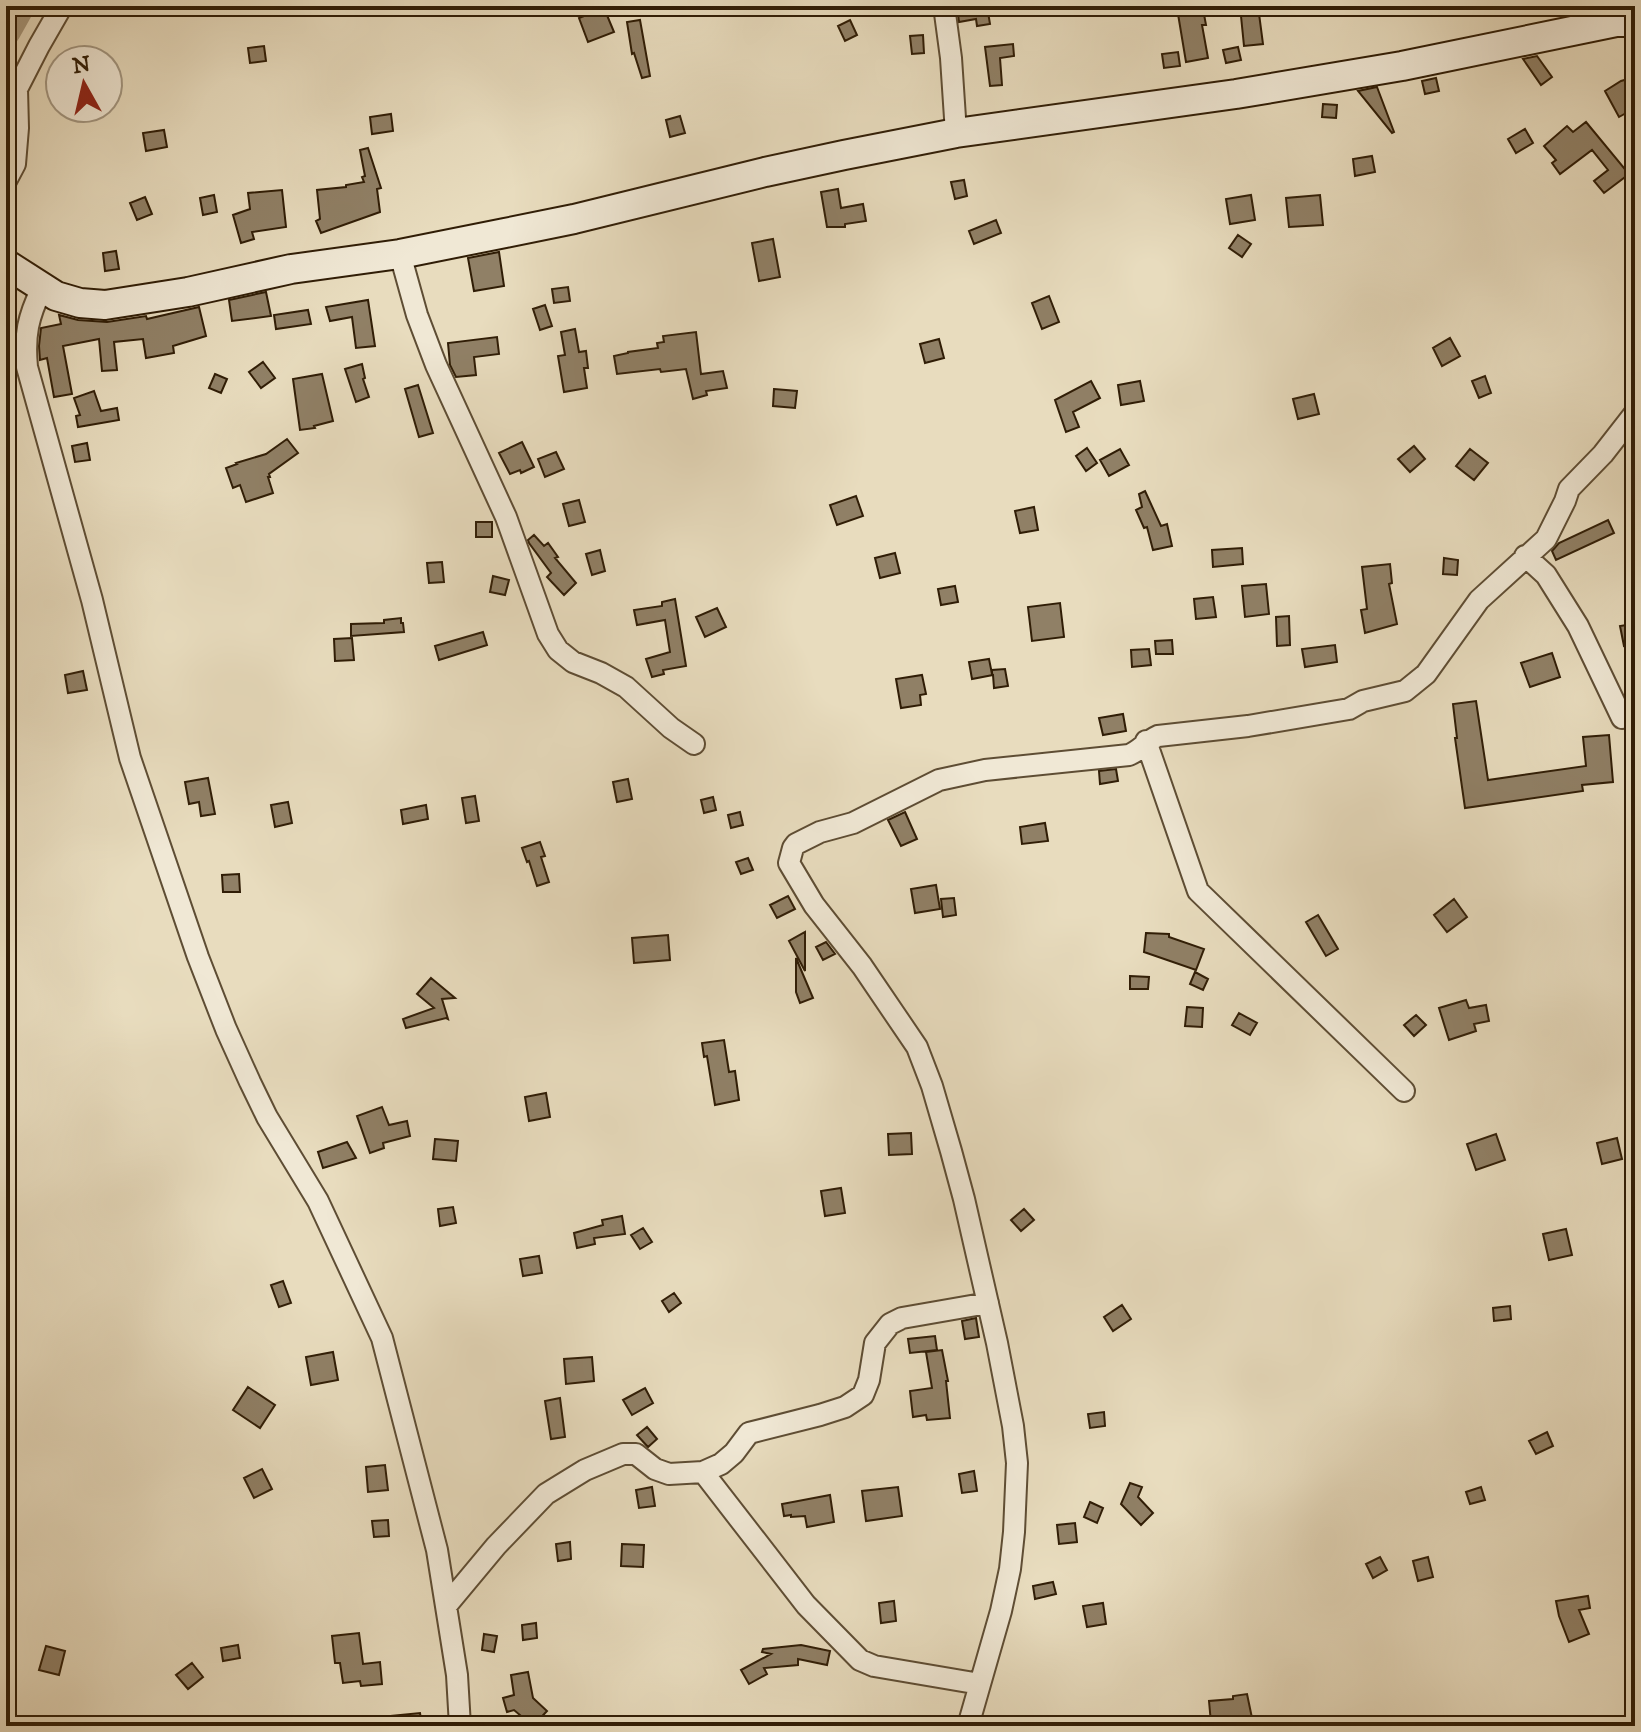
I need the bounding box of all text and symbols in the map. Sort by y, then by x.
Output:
north arrow [44,44,124,124]
text: N [71,51,92,80]

